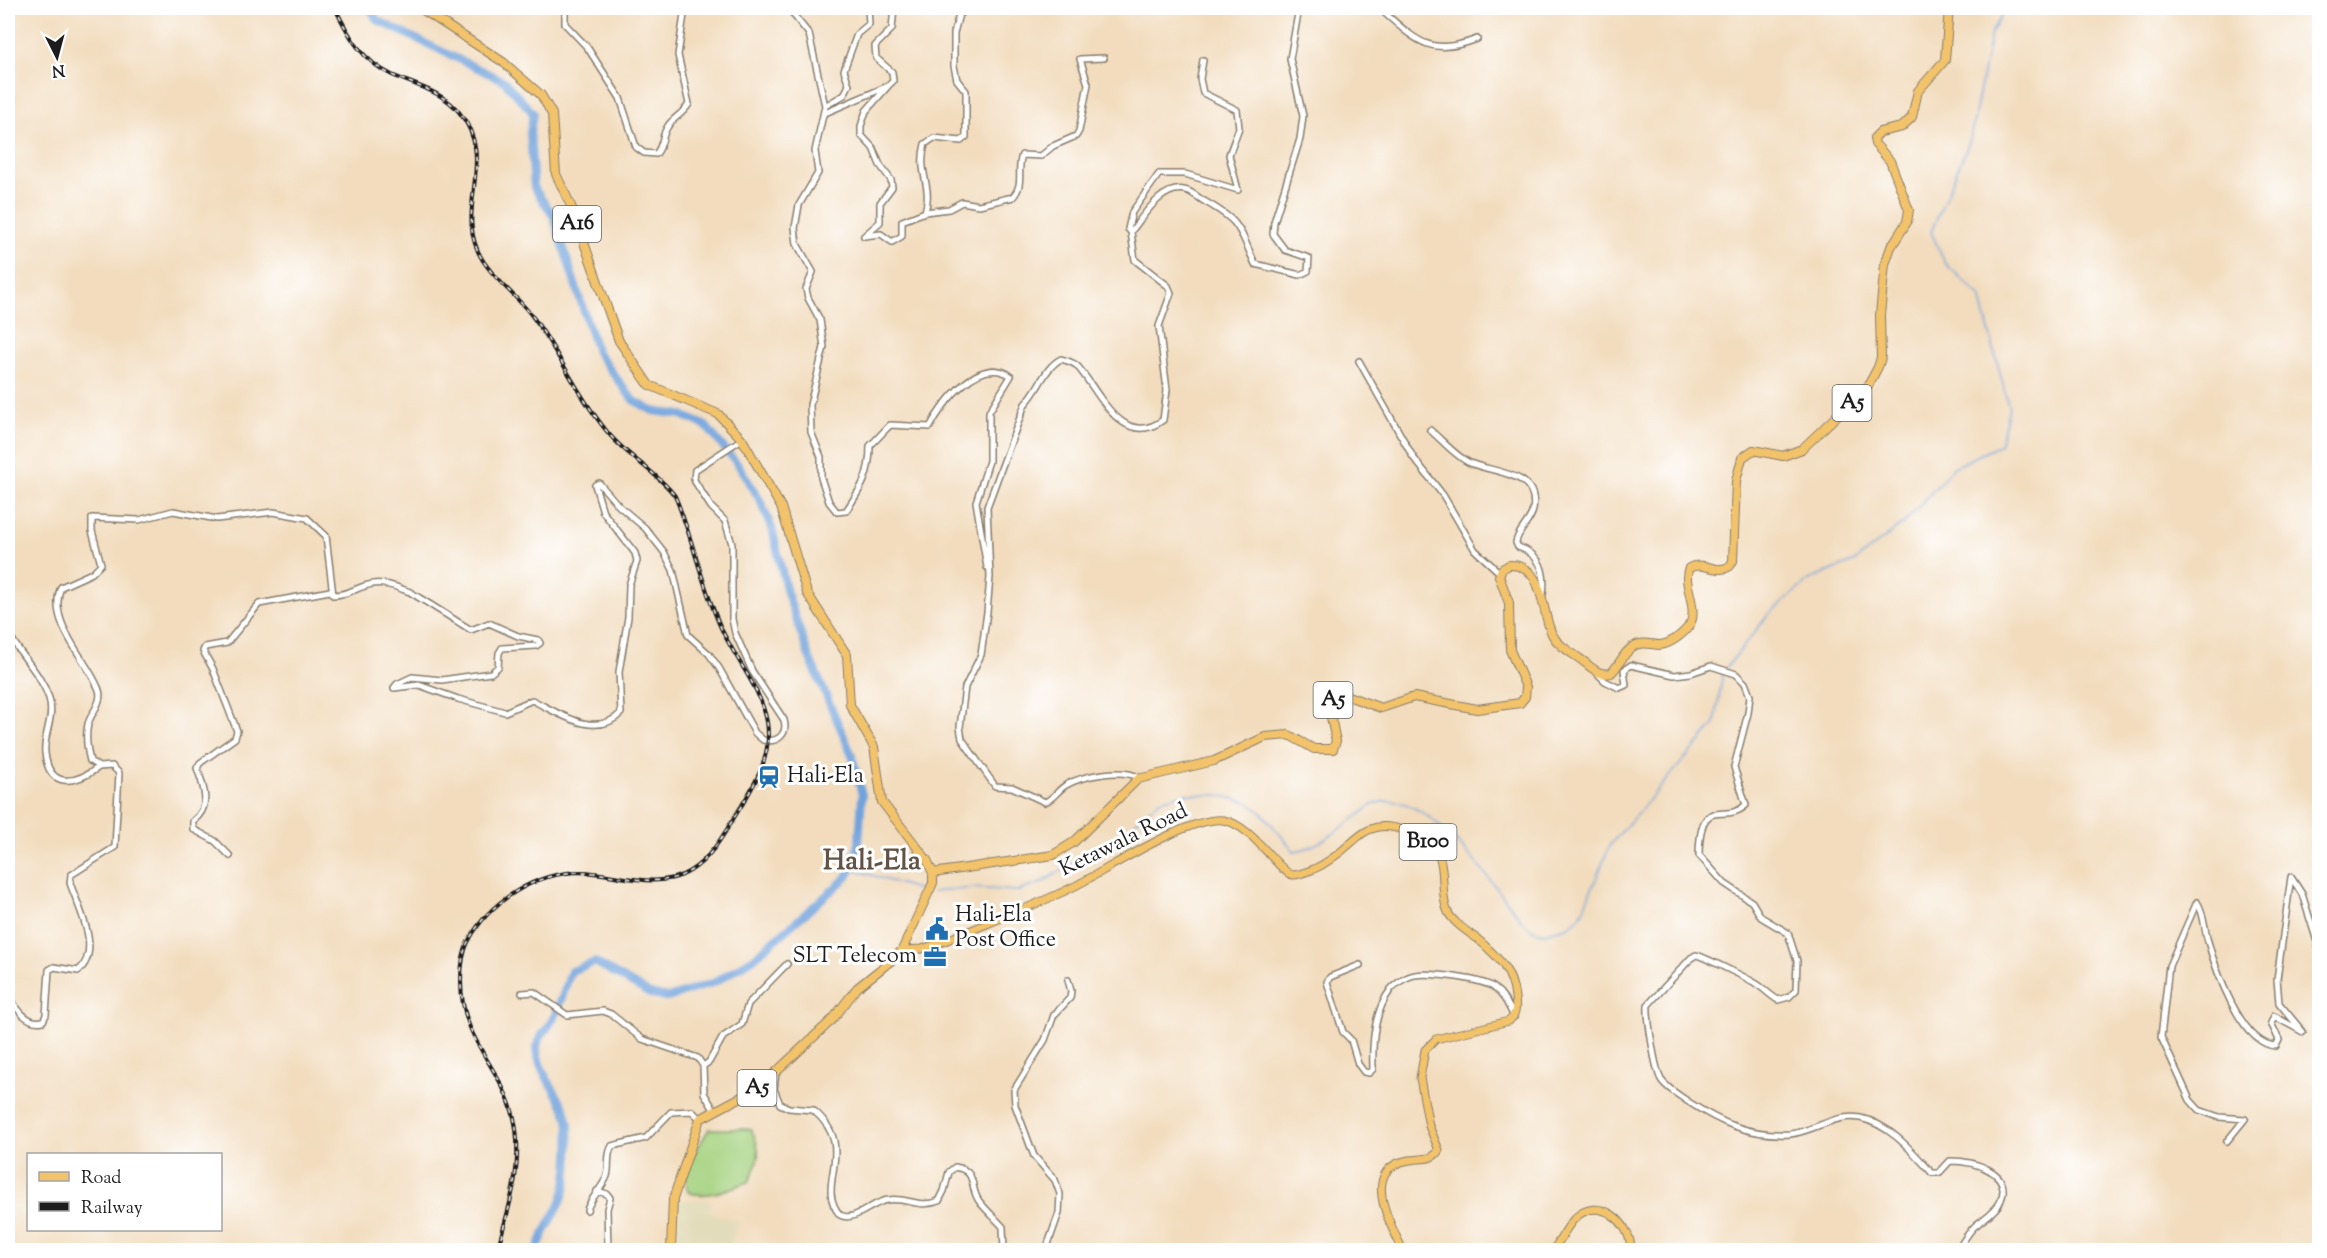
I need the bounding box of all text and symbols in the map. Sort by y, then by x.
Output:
north arrow [27,27,87,87]
text: N [51,57,66,82]
road number: A16 [553,206,601,242]
road number: A5 [1832,385,1872,421]
road number: A5 [1314,682,1352,718]
place label: Hali-Ela [787,761,864,793]
station icon: Hali-Ela [756,764,782,790]
street label: Ketawala Road [1054,796,1194,886]
road number: B100 [1400,824,1456,860]
district label: Hali-Ela [823,842,921,882]
place label: Hali-Ela Post Office [955,900,1056,957]
public building icon: Hali-Ela Post Office [924,916,950,942]
place label: SLT Telecom [792,941,917,973]
office icon: SLT Telecom [922,944,948,970]
road number: A5 [738,1070,777,1106]
legend [27,1153,222,1231]
text: Road [81,1166,121,1192]
text: Railway [81,1196,143,1222]

